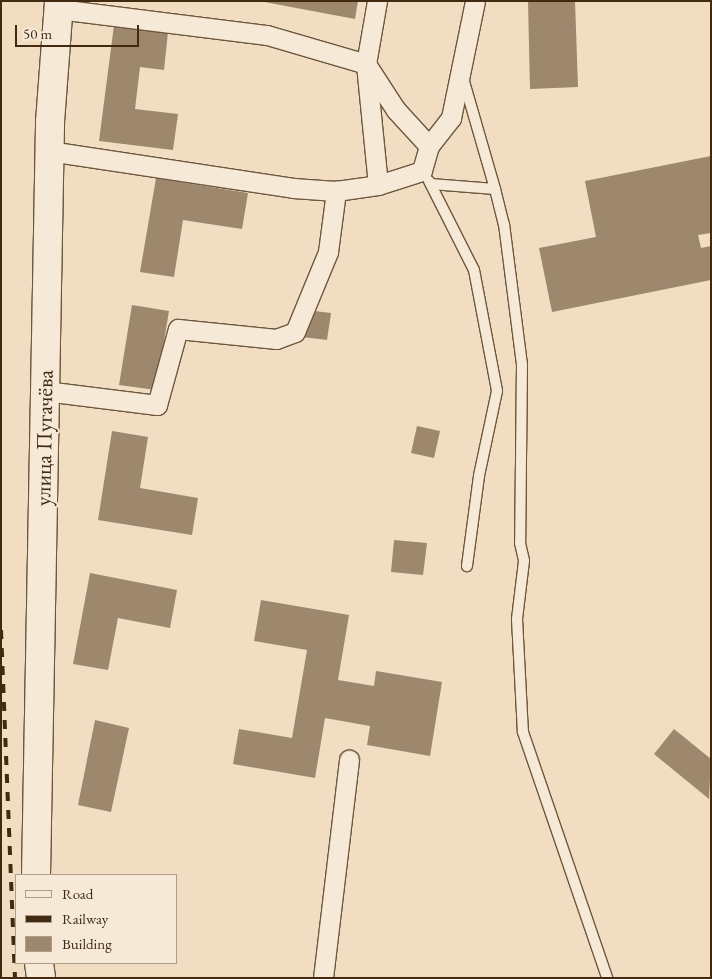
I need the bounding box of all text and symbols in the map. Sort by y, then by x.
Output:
scale bar [18,15,141,47]
text: 50 m [23,24,52,43]
street label: улица Пугачёва [30,370,58,506]
legend [15,874,178,964]
text: Road [62,884,93,903]
text: Railway [62,909,108,928]
text: Building [62,934,112,953]

